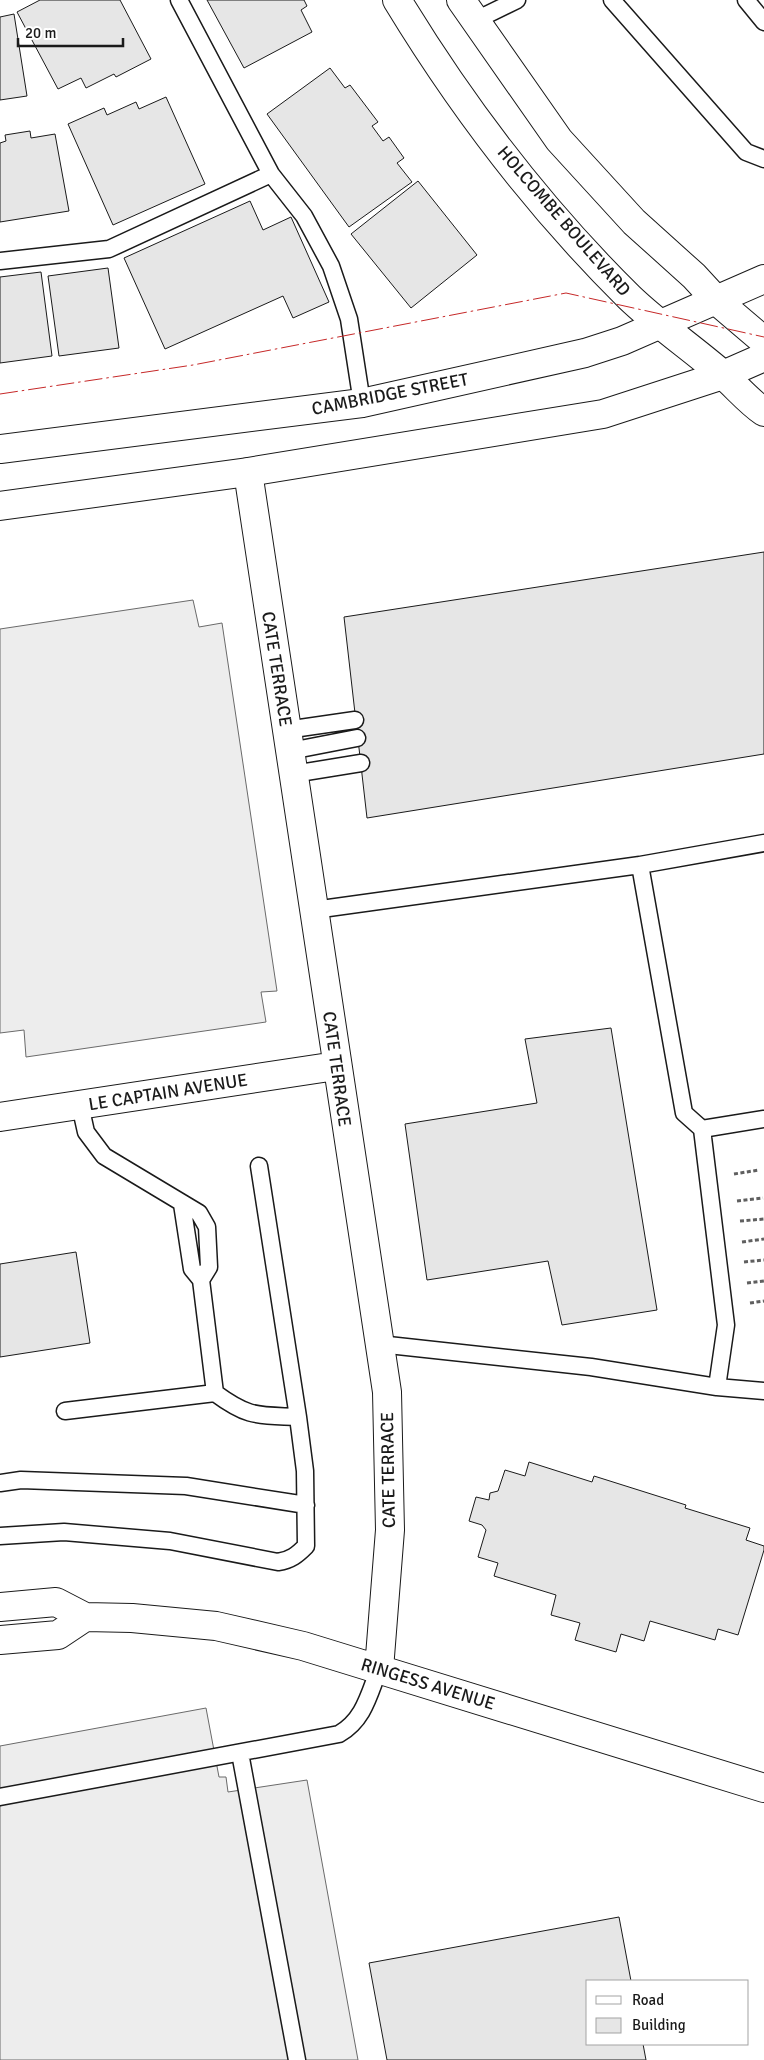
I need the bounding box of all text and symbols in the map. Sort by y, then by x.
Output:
scale bar [18,15,122,47]
text: 20 m [25,24,56,42]
street label: HOLCOMBE BOULEVARD [493,141,635,301]
street label: CAMBRIDGE STREET [310,368,470,420]
street label: CATE TERRACE [257,610,297,728]
street label: CATE TERRACE [318,1010,356,1128]
street label: LE CAPTAIN AVENUE [87,1069,249,1115]
street label: CATE TERRACE [376,1412,400,1528]
street label: RINGESS AVENUE [358,1653,498,1715]
legend [586,1980,749,2045]
text: Road [632,1991,664,2009]
text: Building [632,2016,686,2034]

